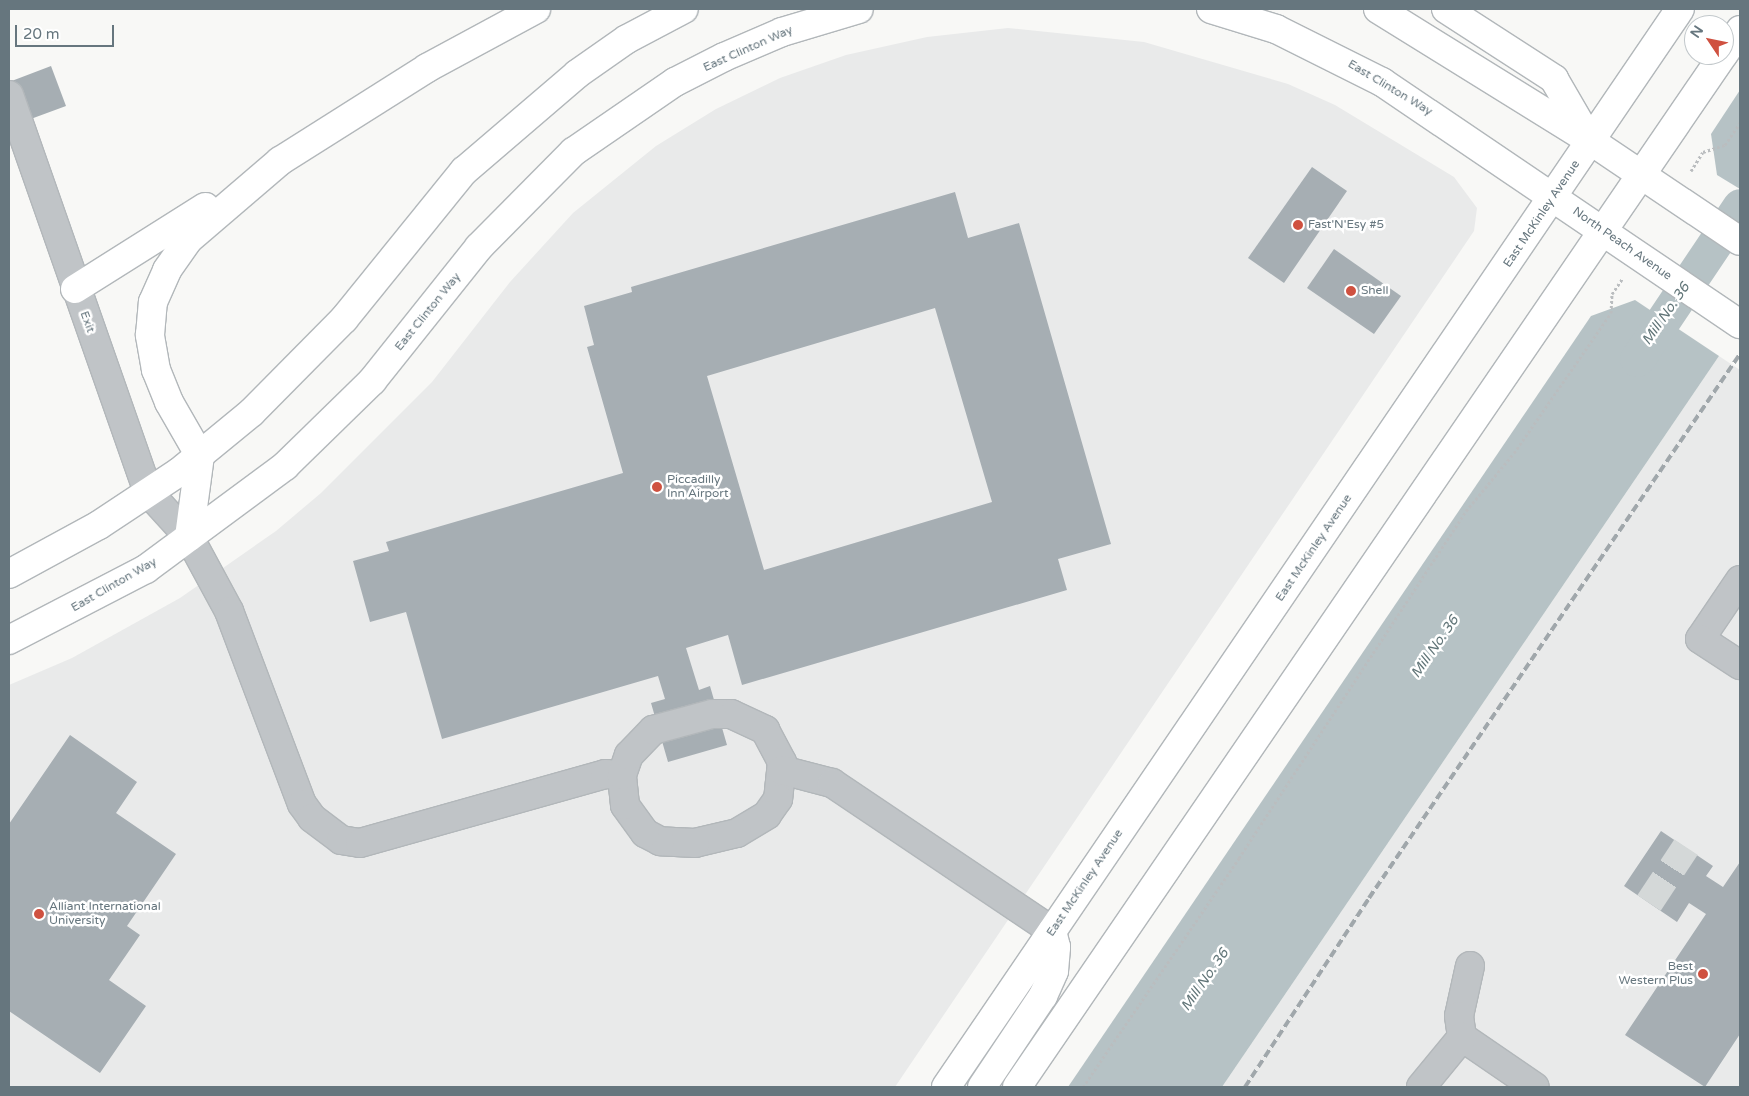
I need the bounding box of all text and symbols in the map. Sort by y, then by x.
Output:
scale bar [18,15,116,47]
north arrow [1684,15,1734,65]
text: N [1687,22,1707,41]
street label: East Clinton Way [701,23,795,75]
text: 20 m [23,25,60,43]
street label: East Clinton Way [1345,57,1435,119]
street label: East McKinley Avenue [1501,158,1583,270]
street label: North Peach Avenue [1570,204,1674,284]
place label: Fast'N'Esy #5 [1308,218,1384,232]
marker: Fast'N'Esy #5 [1292,219,1304,231]
street label: East Clinton Way [392,270,464,354]
water label: Mill No. 36 [1639,280,1693,348]
place label: Shell [1361,284,1388,298]
marker: Shell [1345,285,1357,297]
street label: Exit [77,309,97,335]
place label: Piccadilly Inn Airport [667,473,729,501]
marker: Piccadilly Inn Airport [651,481,663,493]
street label: East McKinley Avenue [1273,492,1355,604]
street label: East Clinton Way [69,555,159,615]
water label: Mill No. 36 [1408,613,1462,681]
street label: East McKinley Avenue [1044,827,1126,939]
place label: Alliant International University [49,900,161,928]
marker: Alliant International University [33,908,45,920]
water label: Mill No. 36 [1178,946,1232,1014]
place label: Best Western Plus [1619,960,1693,988]
marker: Best Western Plus [1697,968,1709,980]

